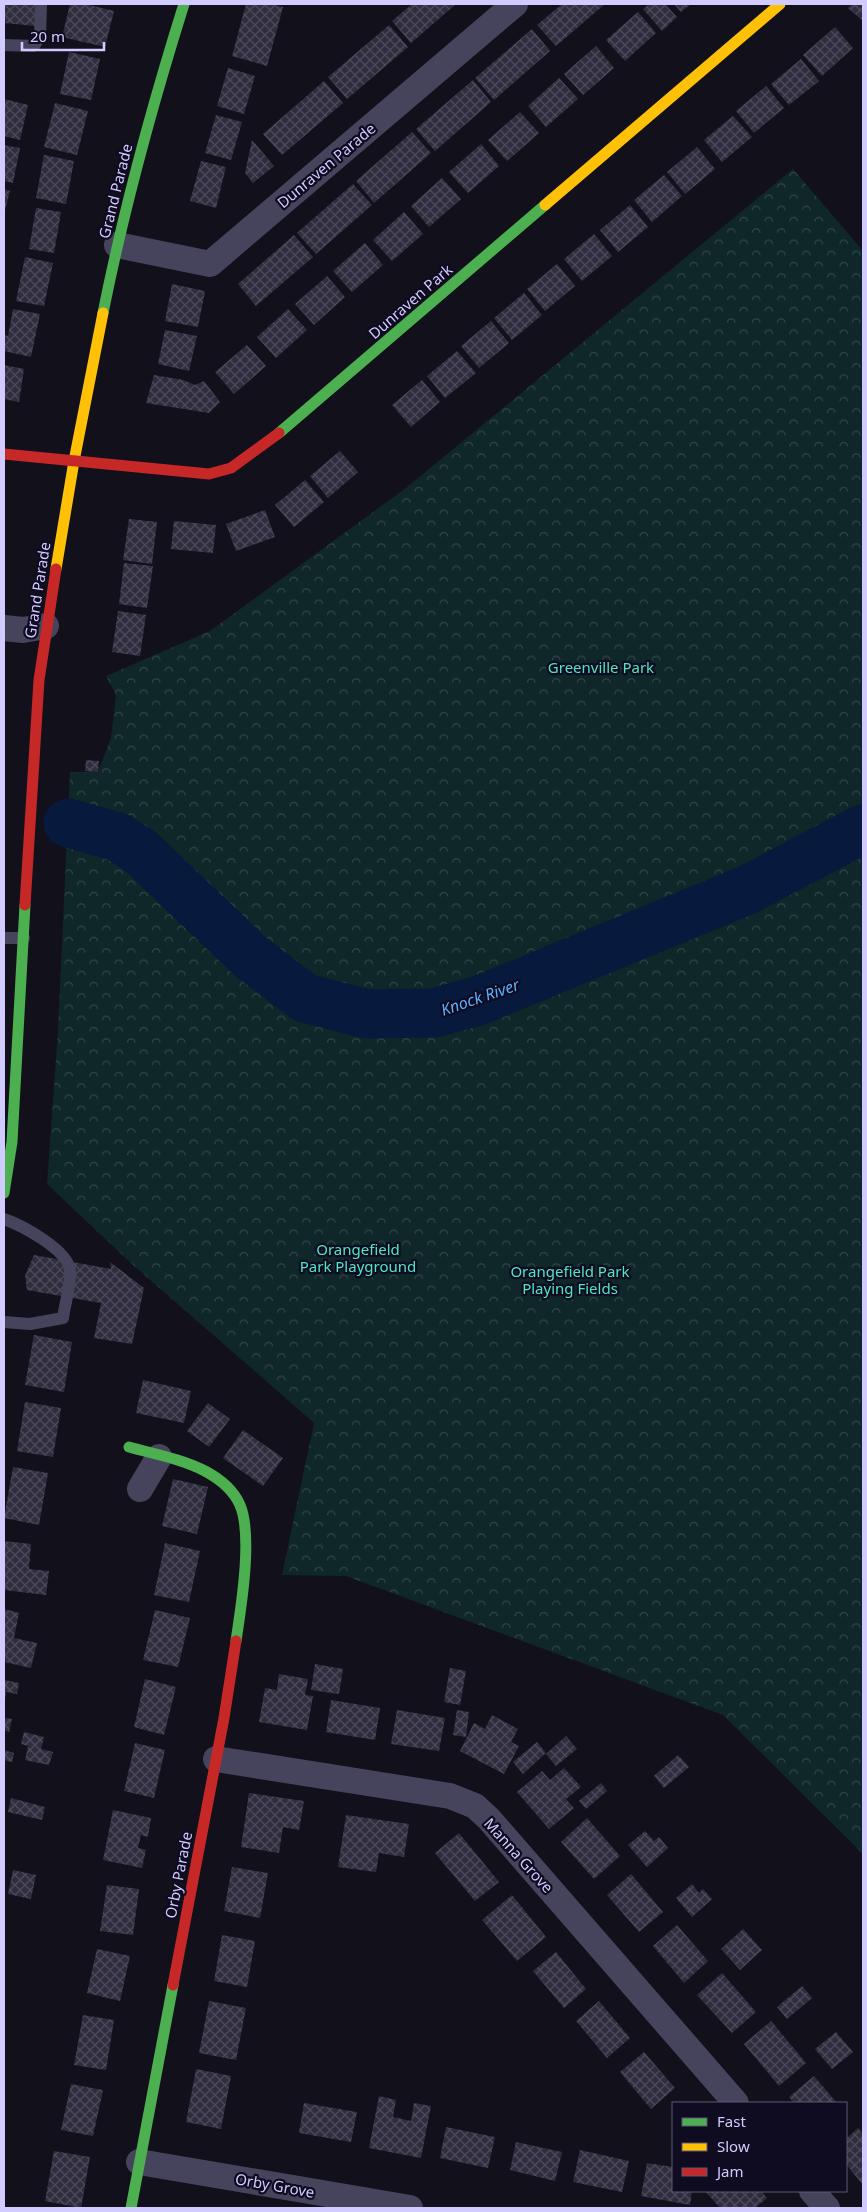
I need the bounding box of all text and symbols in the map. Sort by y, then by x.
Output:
scale bar [22,20,105,52]
text: 20 m [30,26,65,46]
street label: Dunraven Parade [273,118,379,212]
street label: Grand Parade [94,141,136,241]
street label: Dunraven Park [364,259,456,343]
street label: Grand Parade [20,540,54,640]
park label: Greenville Park [548,657,654,677]
water label: Knock River [438,973,523,1021]
park label: Orangefield Park Playground [300,1239,416,1276]
park label: Orangefield Park Playing Fields [510,1261,630,1298]
street label: Manna Grove [480,1813,558,1897]
street label: Orby Parade [160,1830,196,1920]
legend [672,2102,847,2192]
text: Fast [717,2111,746,2131]
text: Slow [717,2136,750,2156]
text: Jam [715,2161,744,2181]
street label: Orby Grove [234,2168,316,2202]

